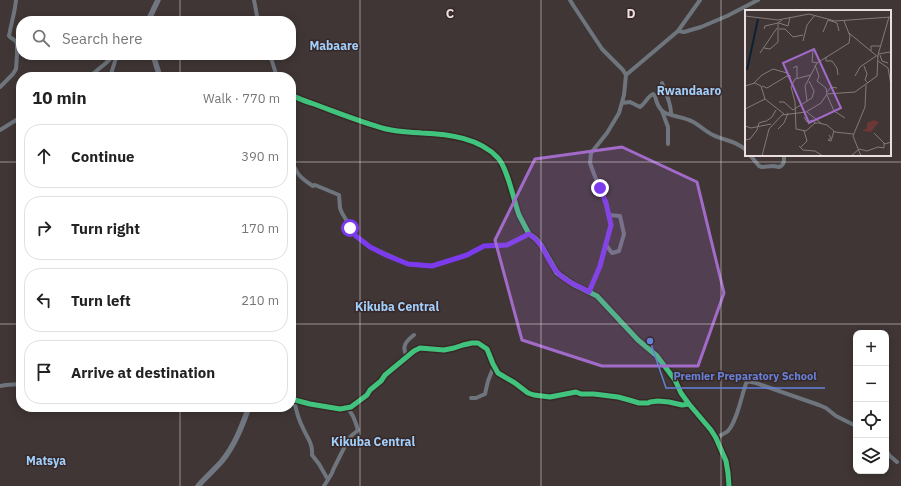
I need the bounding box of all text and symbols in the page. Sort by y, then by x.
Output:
text: C [446,5,455,22]
text: D [626,5,636,22]
inset map [745,10,891,156]
search box [16,16,296,60]
icon: search [30,27,52,49]
text: Search here [62,29,142,48]
district label: Mabaare [309,38,359,53]
district label: Rwandaaro [657,83,721,98]
text: 10 min [32,87,87,109]
text: Walk · 770 m [203,90,280,107]
icon: ahead [33,145,55,167]
text: Continue [71,147,135,166]
text: 390 m [241,148,279,165]
route end [591,179,609,197]
icon: right [33,217,55,239]
text: Turn right [71,219,140,238]
route start [341,219,359,237]
text: 170 m [241,220,279,237]
icon: left [33,289,55,311]
text: Turn left [71,291,131,310]
text: 210 m [241,292,279,309]
district label: Kikuba Central [355,299,439,314]
map controls [853,330,889,474]
button: + [853,330,889,366]
icon: arrive [33,361,55,383]
text: Arrive at destination [71,363,215,382]
callout: Premier Preparatory School [666,365,825,388]
button: − [853,366,889,402]
text: Premier Preparatory School [673,369,817,383]
button: locate [853,402,889,438]
district label: Kikuba Central [331,434,415,449]
button: layers [853,438,889,474]
district label: Matsya [26,453,66,468]

